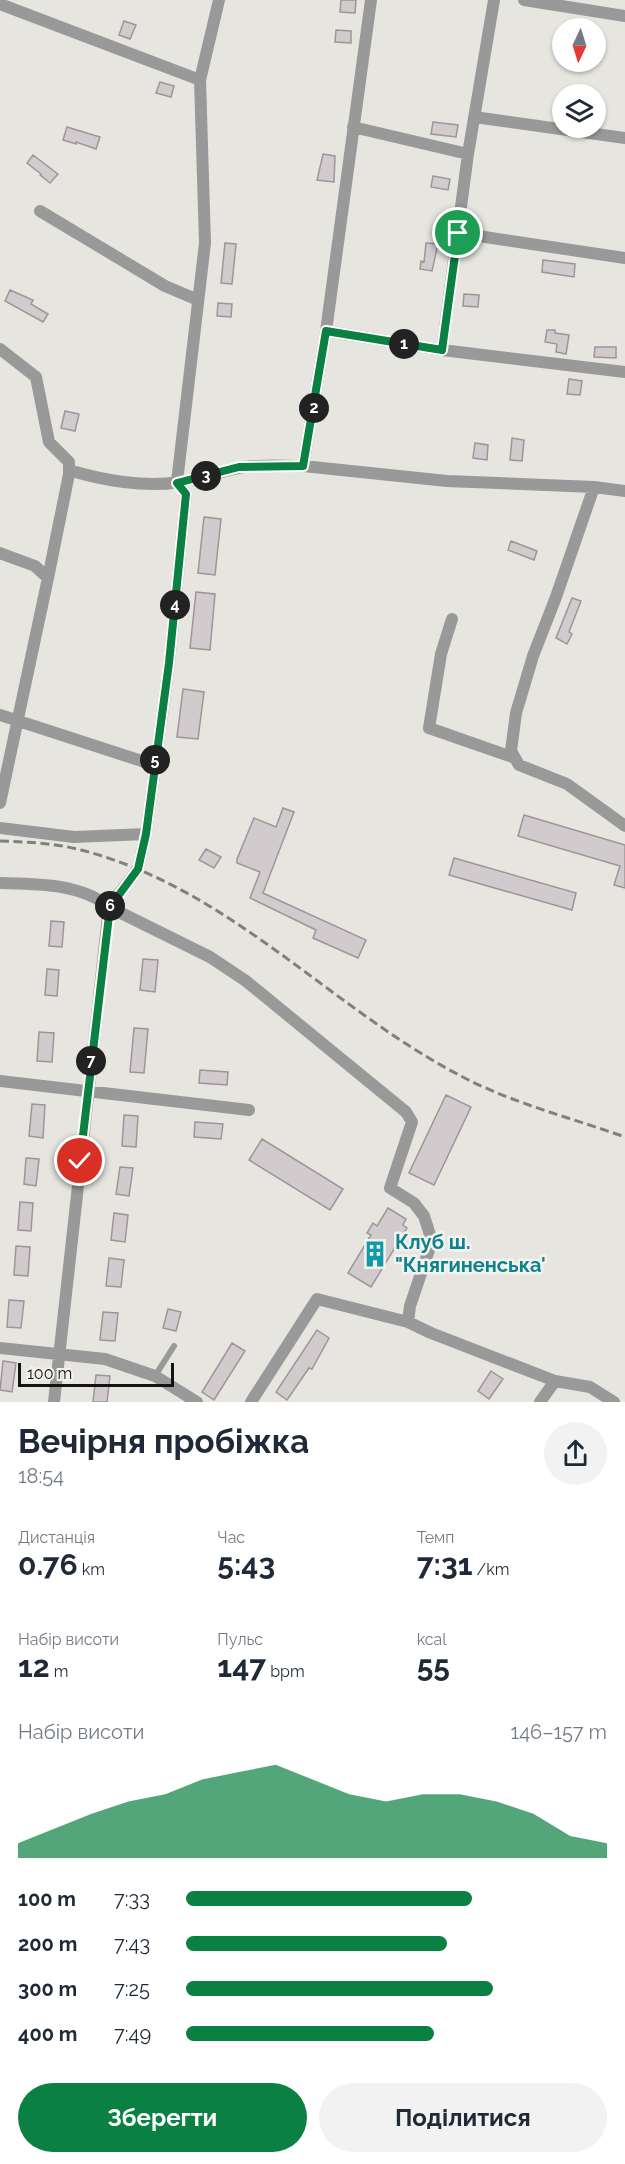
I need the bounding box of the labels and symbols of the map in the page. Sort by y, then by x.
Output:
north arrow [552,18,606,72]
pin [432,207,483,258]
pin: 1 [389,329,419,359]
pin: 2 [299,393,329,423]
pin: 3 [191,461,221,491]
pin: 4 [160,590,190,620]
pin: 5 [140,745,170,775]
pin: 6 [95,891,125,921]
pin: 7 [76,1046,106,1076]
pin [54,1135,105,1186]
place label: Клуб ш. "Княгиненська' [395,1230,546,1277]
building icon: Клуб ш. "Княгиненська' [360,1239,390,1269]
scale bar [18,1360,174,1388]

